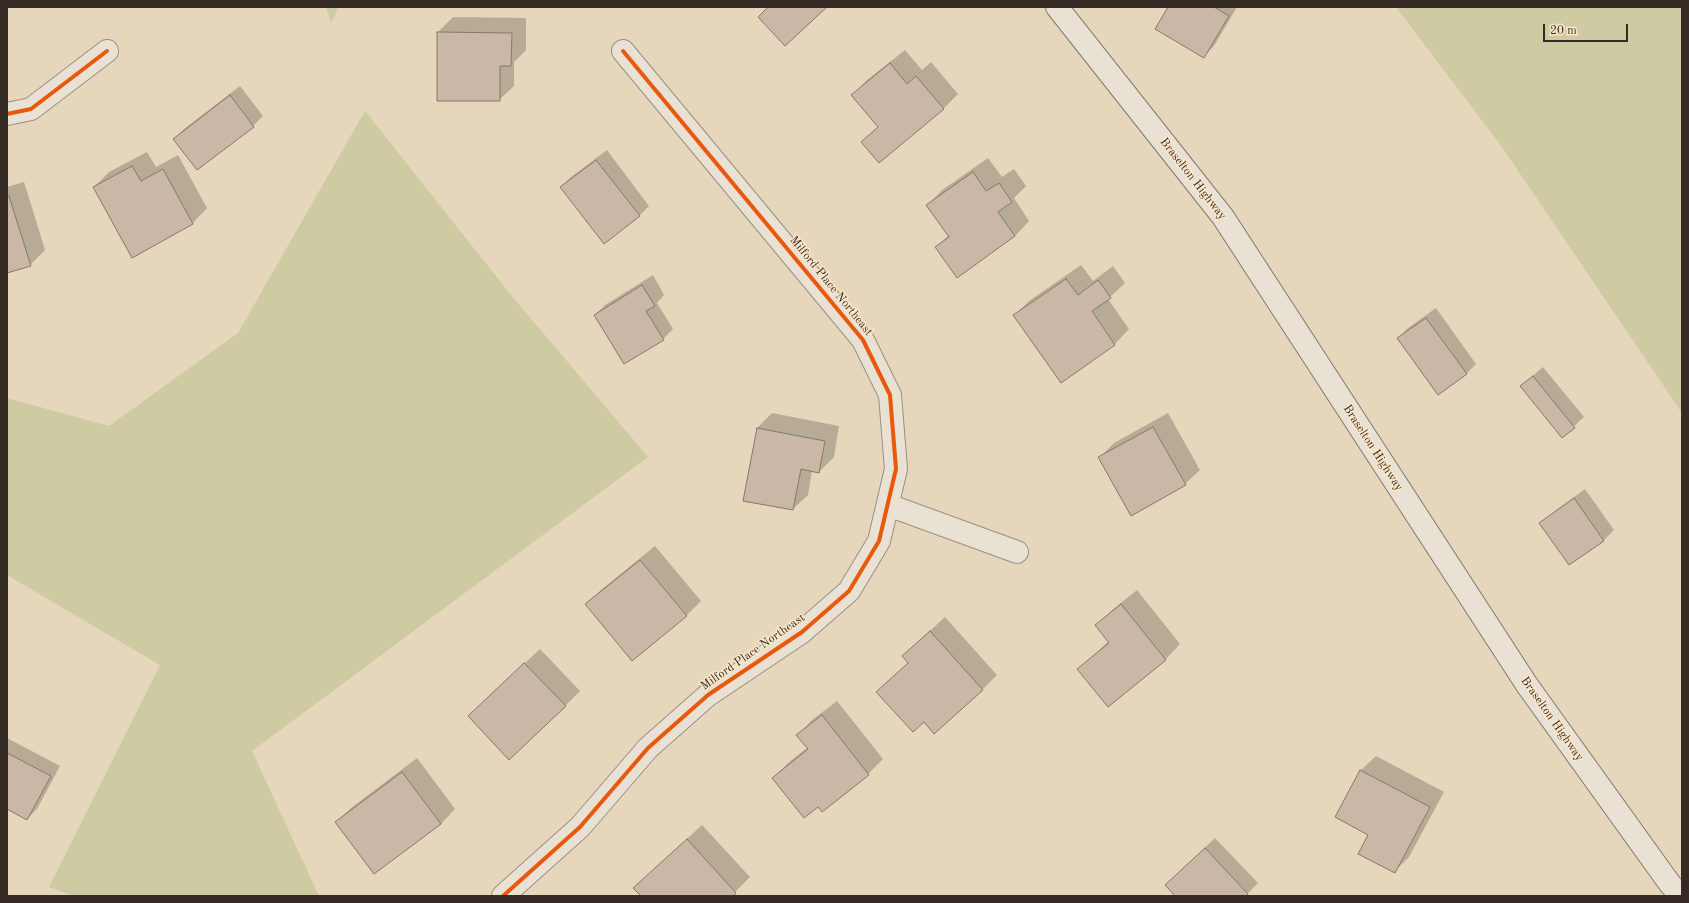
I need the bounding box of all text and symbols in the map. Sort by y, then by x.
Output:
scale bar [1545,16,1630,42]
text: 20 m [1550,25,1577,37]
street label: Braselton Highway [1157,135,1229,223]
street label: Milford Place Northeast [786,233,876,339]
street label: Braselton Highway [1340,402,1406,494]
street label: Milford Place Northeast [698,611,808,693]
street label: Braselton Highway [1517,674,1587,764]

